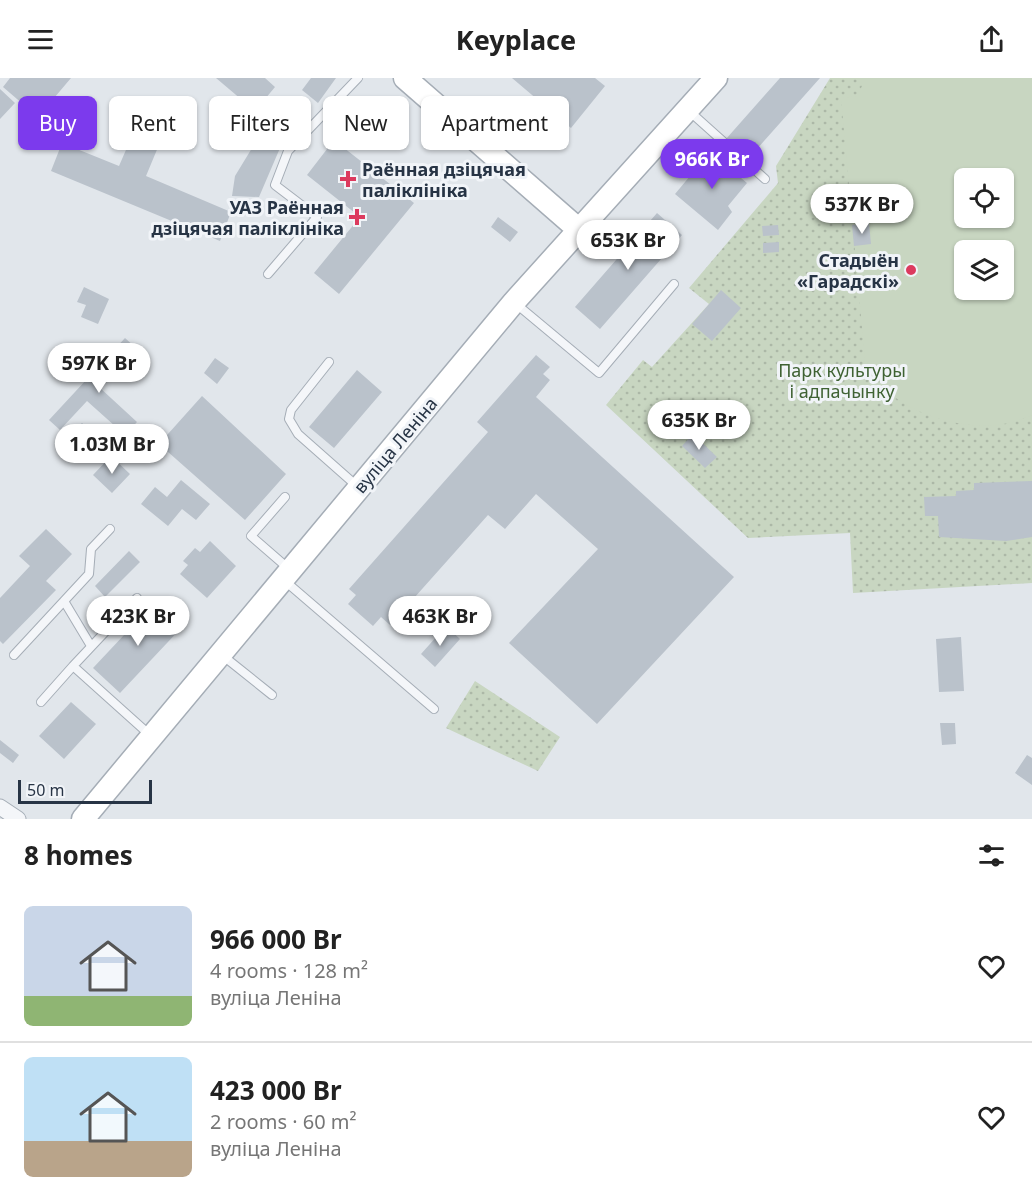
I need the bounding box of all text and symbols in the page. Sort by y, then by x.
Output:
text: Keyplace [456,21,576,58]
icon: menu [24,23,57,56]
icon: share [975,23,1008,56]
chip: Buy [18,96,97,150]
chip: Rent [109,96,197,150]
chip: Filters [209,96,311,150]
chip: New [323,96,409,150]
chip: Apartment [421,96,569,150]
pin: 966K Br [657,139,767,190]
text: 966K Br [674,145,750,172]
place label: Раённая дзіцячая паліклініка [362,157,526,202]
map controls [954,168,1014,300]
button: locate [954,168,1014,228]
marker: Раённая дзіцячая паліклініка [339,170,357,188]
pin: 537K Br [807,184,917,235]
text: 537K Br [824,190,900,217]
place label: УАЗ Раённая дзіцячая паліклініка [152,195,344,240]
marker: УАЗ Раённая дзіцячая паліклініка [348,208,366,226]
pin: 653K Br [573,220,683,271]
text: 653K Br [590,226,666,253]
button: layers [954,240,1014,300]
place label: Стадыён «Гарадскі» [797,248,899,293]
marker: Стадыён «Гарадскі» [904,263,918,277]
pin: 597K Br [44,343,154,394]
text: 597K Br [61,349,137,376]
park label: Парк культуры і адпачынку [778,358,906,403]
street label: вуліца Леніна [348,392,442,498]
pin: 635K Br [644,400,754,451]
text: 635K Br [661,406,737,433]
pin: 1.03M Br [50,424,174,475]
text: 1.03M Br [69,430,155,457]
pin: 423K Br [83,596,193,647]
pin: 463K Br [385,596,495,647]
text: 423K Br [100,602,176,629]
text: 463K Br [402,602,478,629]
scale bar [18,777,152,804]
text: 50 m [27,779,64,801]
text: 8 homes [24,837,133,873]
icon: filters [975,839,1008,872]
text: 966 000 Br [210,921,342,957]
icon: home [72,930,144,1002]
icon: heart [975,950,1008,983]
text: 4 rooms · 128 m² [210,957,368,984]
text: вуліца Леніна [210,984,342,1011]
text: 423 000 Br [210,1072,342,1108]
icon: home [72,1081,144,1153]
icon: heart [975,1101,1008,1134]
text: 2 rooms · 60 m² [210,1108,357,1135]
text: вуліца Леніна [210,1135,342,1162]

